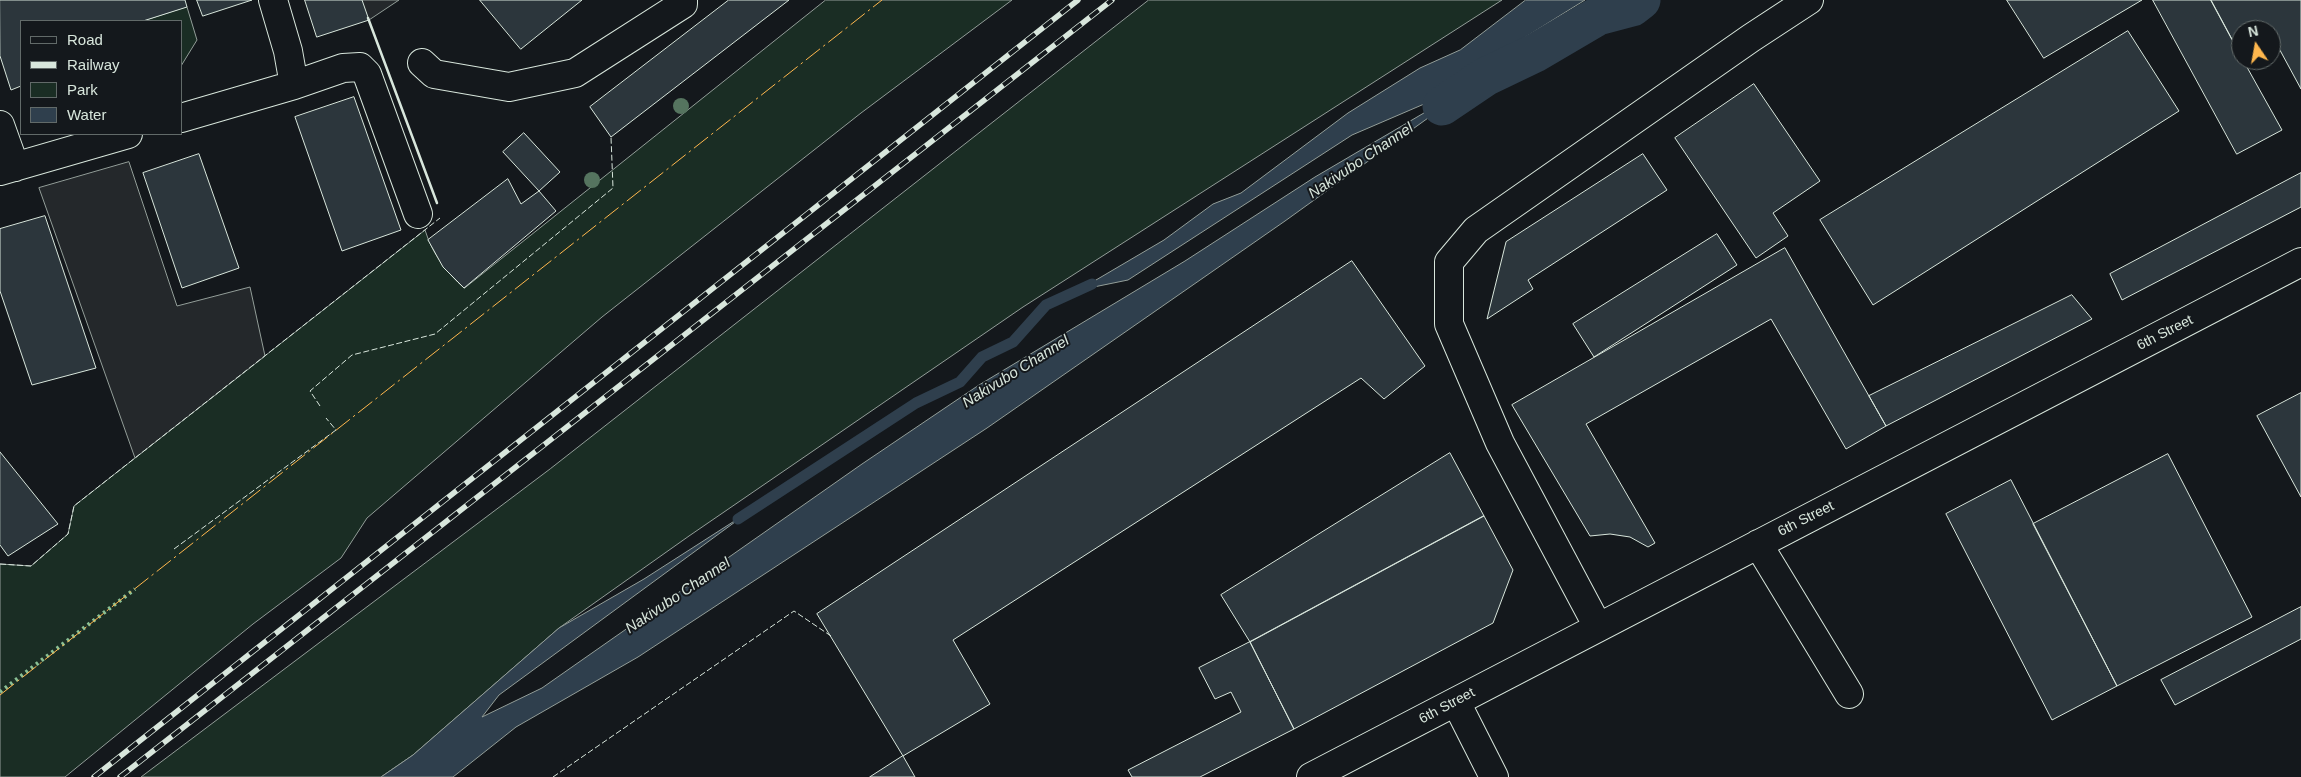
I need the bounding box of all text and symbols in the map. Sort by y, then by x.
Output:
legend [20,20,182,135]
north arrow [2231,20,2281,70]
text: N [2246,22,2260,40]
text: Road [67,31,103,48]
text: Railway [67,56,120,73]
text: Park [67,81,98,98]
text: Water [67,106,106,123]
water label: Nakivubo Channel [1305,119,1417,203]
street label: 6th Street [2134,312,2196,354]
water label: Nakivubo Channel [959,332,1073,412]
street label: 6th Street [1775,498,1837,540]
water label: Nakivubo Channel [622,554,734,638]
street label: 6th Street [1416,684,1478,728]

